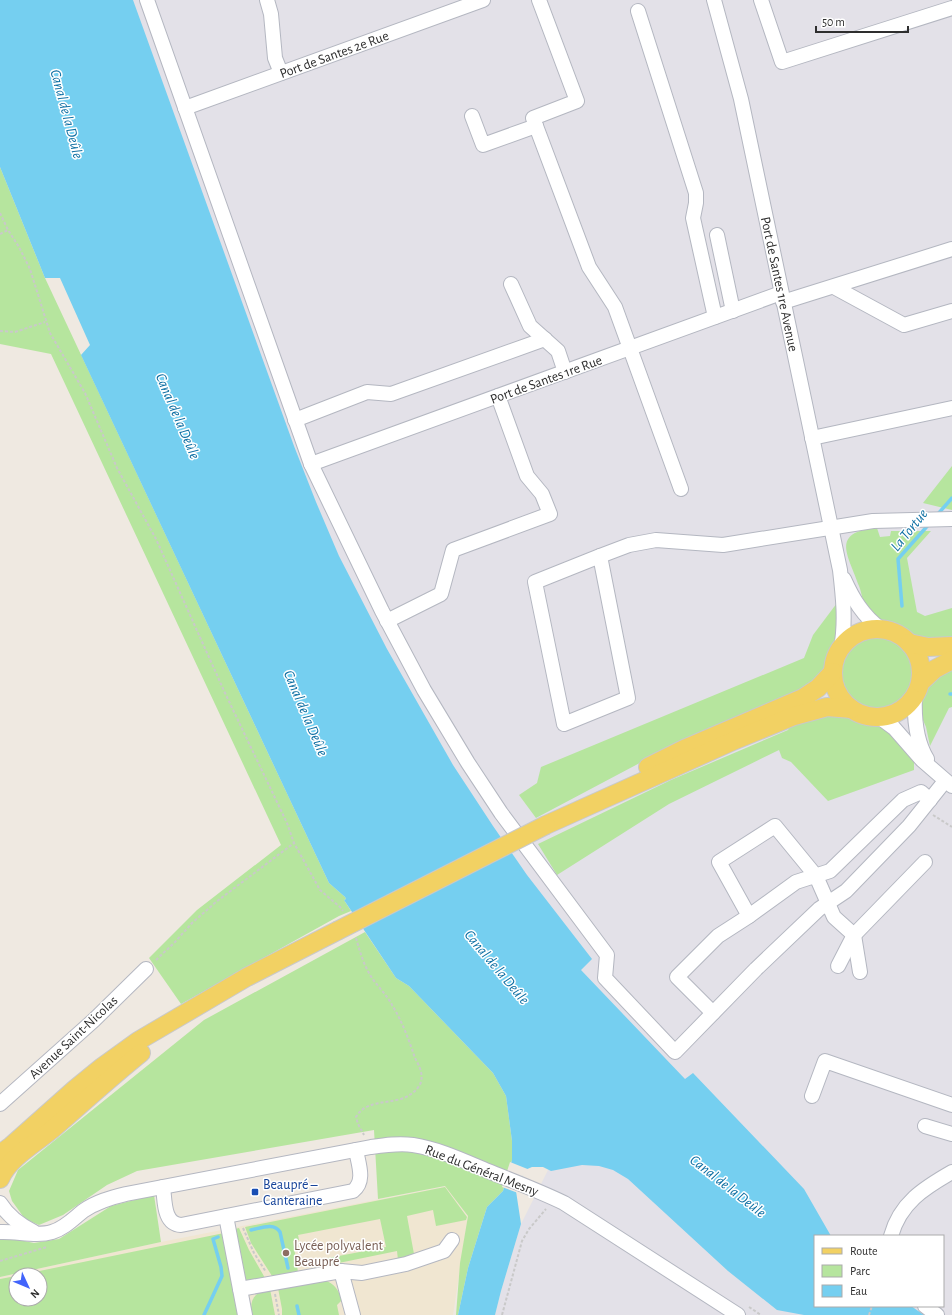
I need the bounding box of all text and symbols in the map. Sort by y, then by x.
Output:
scale bar [816,8,908,34]
text: 50 m [822,16,845,28]
street label: Port de Santes 2e Rue [278,29,391,81]
water label: Canal de la Deûle [47,68,86,161]
street label: Port de Santes 1re Avenue [758,215,800,353]
street label: Port de Santes 1re Rue [489,353,604,407]
water label: Canal de la Deûle [153,371,202,462]
water label: La Tortue [888,506,931,554]
water label: Canal de la Deûle [281,668,330,759]
water label: Canal de la Deûle [461,927,532,1008]
street label: Avenue Saint-Nicolas [27,993,121,1082]
street label: Rue du Général Mesny [423,1143,540,1199]
water label: Canal de la Deûle [687,1152,769,1221]
place label: Beaupré – Canteraine [263,1178,322,1208]
marker: Beaupré – Canteraine [250,1187,260,1197]
legend [814,1235,944,1307]
place label: Lycée polyvalent Beaupré [294,1239,384,1269]
text: Route [850,1245,877,1257]
marker: Lycée polyvalent Beaupré [281,1248,291,1258]
text: Parc [850,1265,870,1277]
north arrow [8,1267,48,1307]
text: Eau [850,1285,867,1297]
text: N [28,1287,41,1300]

